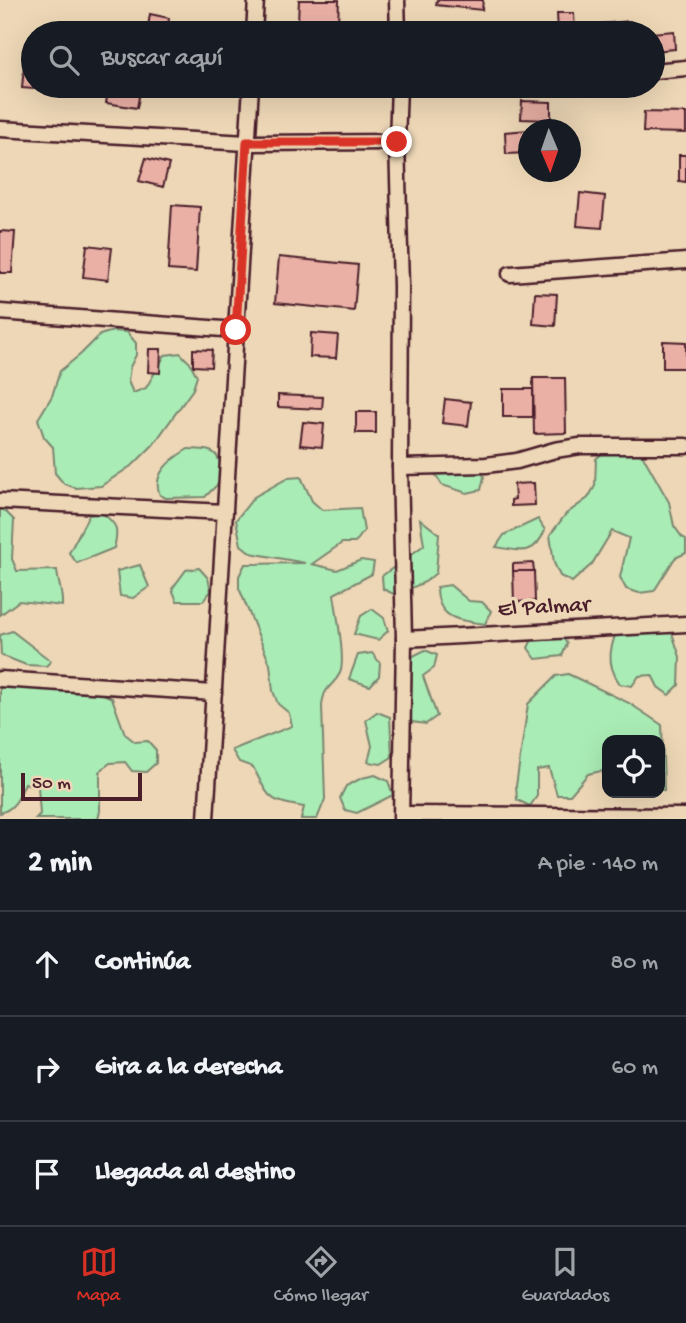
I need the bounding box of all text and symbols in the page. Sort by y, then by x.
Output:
search box [21,21,665,98]
icon: search [45,41,83,79]
text: Buscar aquí [101,44,223,75]
north arrow [518,119,581,182]
route end [381,126,412,157]
route start [220,314,251,345]
street label: El Palmar [497,592,593,624]
map controls [602,735,665,798]
button: locate [602,735,665,798]
scale bar [21,770,142,802]
text: 50 m [32,773,71,796]
text: 2 min [28,847,92,882]
text: A pie · 140 m [538,851,658,878]
icon: ahead [28,945,66,983]
text: Continúa [95,948,190,979]
text: 80 m [611,950,658,977]
icon: right [28,1050,66,1088]
text: Gira a la derecha [95,1053,282,1084]
text: 60 m [612,1055,658,1082]
icon: arrive [28,1155,66,1193]
text: Llegada al destino [95,1158,295,1189]
tab: Mapa [77,1243,120,1308]
tab: Cómo llegar [274,1243,368,1308]
tab: Guardados [521,1243,609,1308]

